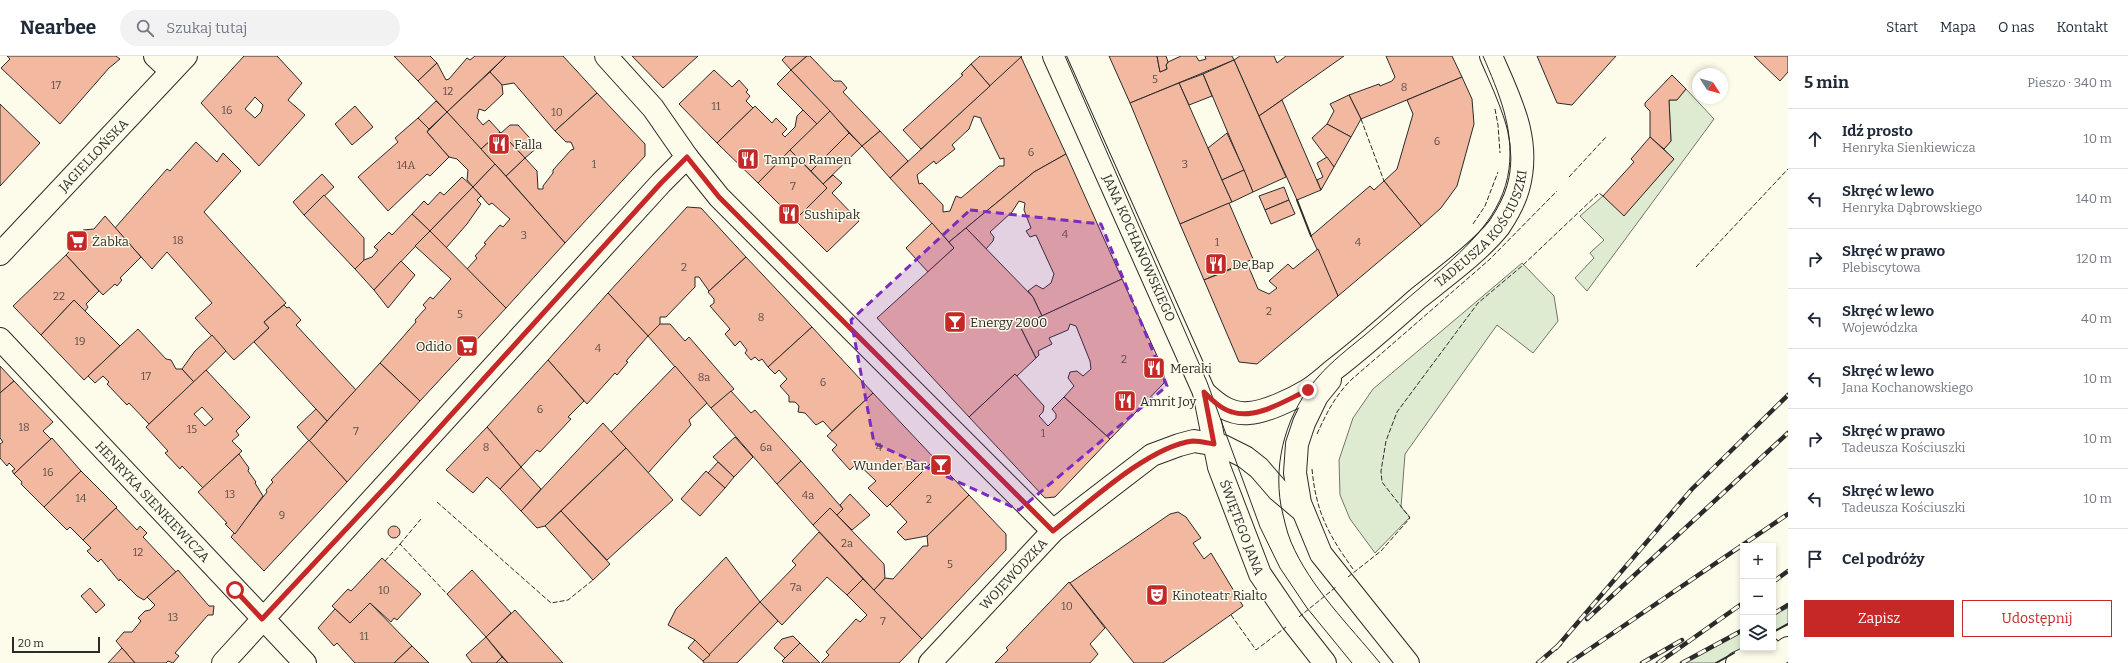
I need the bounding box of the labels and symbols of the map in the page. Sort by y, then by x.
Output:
north arrow [1692,68,1728,104]
house number: 5 [1152,73,1158,86]
house number: 17 [51,79,61,92]
house number: 8 [1401,81,1407,94]
house number: 12 [443,85,453,98]
house number: 11 [712,100,721,113]
house number: 16 [222,104,232,117]
house number: 10 [551,106,563,119]
street label: JAGIELLOŃSKA [55,115,132,195]
restaurant icon: Falla [486,131,512,157]
house number: 6 [1434,135,1440,148]
place label: Falla [514,137,542,152]
restaurant icon: Tampo Ramen [735,146,761,172]
house number: 6 [1028,146,1034,159]
place label: Tampo Ramen [764,152,852,167]
house number: 1 [592,158,597,171]
house number: 3 [1182,158,1188,171]
house number: 14A [397,159,416,172]
street label: TADEUSZA KOŚCIUSZKI [1432,169,1530,290]
street label: JANA KOCHANOWSKIEGO [1099,171,1179,324]
house number: 7 [790,180,796,193]
restaurant icon: Sushipak [776,201,802,227]
place label: Sushipak [804,207,861,222]
supermarket icon: Żabka [64,228,90,254]
house number: 4 [1062,228,1069,241]
house number: 3 [521,229,527,242]
place label: Żabka [92,234,129,249]
house number: 18 [172,234,184,247]
house number: 1 [1215,236,1220,249]
house number: 4 [1355,236,1362,249]
restaurant icon: De Bap [1203,251,1229,277]
place label: De Bap [1232,257,1274,272]
house number: 2 [681,261,687,274]
house number: 22 [53,290,65,303]
house number: 2 [1266,305,1272,318]
house number: 5 [457,308,463,321]
bar icon: Energy 2000 [942,309,968,335]
house number: 8 [758,311,764,324]
place label: Energy 2000 [970,315,1047,330]
supermarket icon: Odido [454,333,480,359]
house number: 19 [75,335,85,348]
place label: Odido [416,339,452,354]
house number: 4 [595,342,602,355]
house number: 2 [1121,353,1127,366]
restaurant icon: Meraki [1141,355,1167,381]
place label: Meraki [1170,361,1212,376]
house number: 17 [141,370,151,383]
house number: 8a [698,371,710,384]
house number: 6 [820,376,826,389]
route end [1299,381,1317,399]
restaurant icon: Amrit Joy [1112,388,1138,414]
place label: Amrit Joy [1140,394,1196,409]
house number: 6 [537,403,543,416]
house number: 18 [18,421,30,434]
house number: 15 [187,423,197,436]
house number: 7 [353,425,359,438]
house number: 1 [1041,427,1046,440]
street label: HENRYKA SIENKIEWICZA [92,438,213,566]
house number: 8 [483,441,489,454]
house number: 6a [760,441,772,454]
house number: 4 [876,441,883,454]
bar icon: Wunder Bar [928,452,954,478]
place label: Wunder Bar [853,458,926,473]
house number: 16 [43,466,53,479]
street label: ŚWIĘTEGO JANA [1217,478,1267,578]
house number: 13 [225,488,235,501]
house number: 4a [802,489,814,502]
house number: 14 [76,492,87,505]
house number: 2 [926,493,932,506]
house number: 9 [279,509,285,522]
street label: WOJEWÓDZKA [977,535,1051,613]
house number: 2a [841,537,853,550]
house number: 12 [133,546,143,559]
house number: 5 [947,558,953,571]
route start [226,581,244,599]
house number: 7a [790,581,802,594]
theatre icon: Kinoteatr Rialto [1144,582,1170,608]
house number: 10 [378,584,390,597]
place label: Kinoteatr Rialto [1172,588,1267,603]
house number: 10 [1061,600,1073,613]
house number: 13 [168,611,178,624]
house number: 7 [880,615,886,628]
house number: 11 [360,630,369,643]
scale bar [12,635,100,654]

